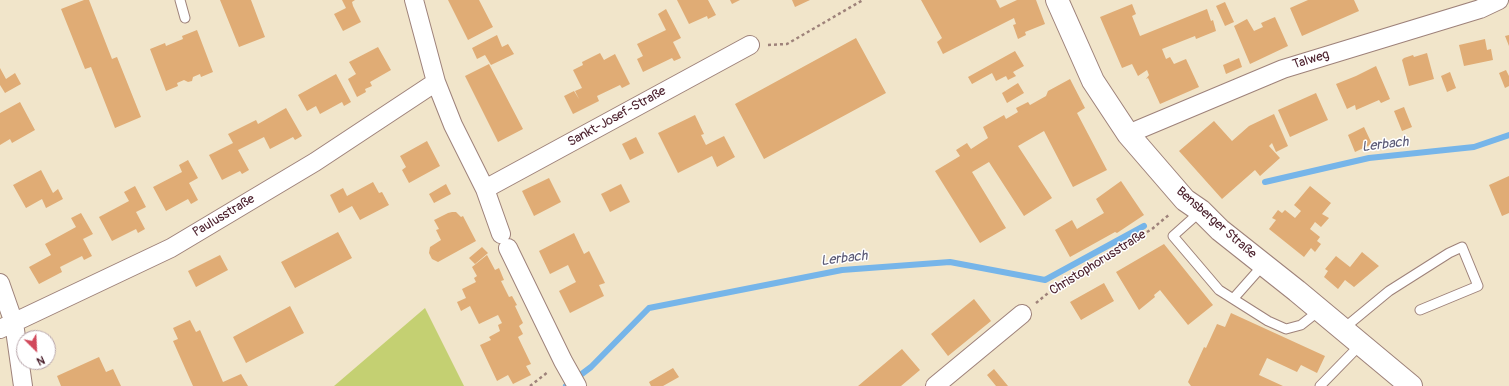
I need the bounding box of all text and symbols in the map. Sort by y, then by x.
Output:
street label: Talweg [1291,47,1331,73]
street label: Sankt-Josef-Straße [565,84,669,150]
water label: Lerbach [1361,134,1409,156]
street label: Bensberger Straße [1173,184,1259,262]
street label: Paulusstraße [190,191,258,241]
street label: Christophorusstraße [1047,227,1149,299]
water label: Lerbach [820,248,868,270]
north arrow [16,330,56,370]
text: N [35,353,47,368]

